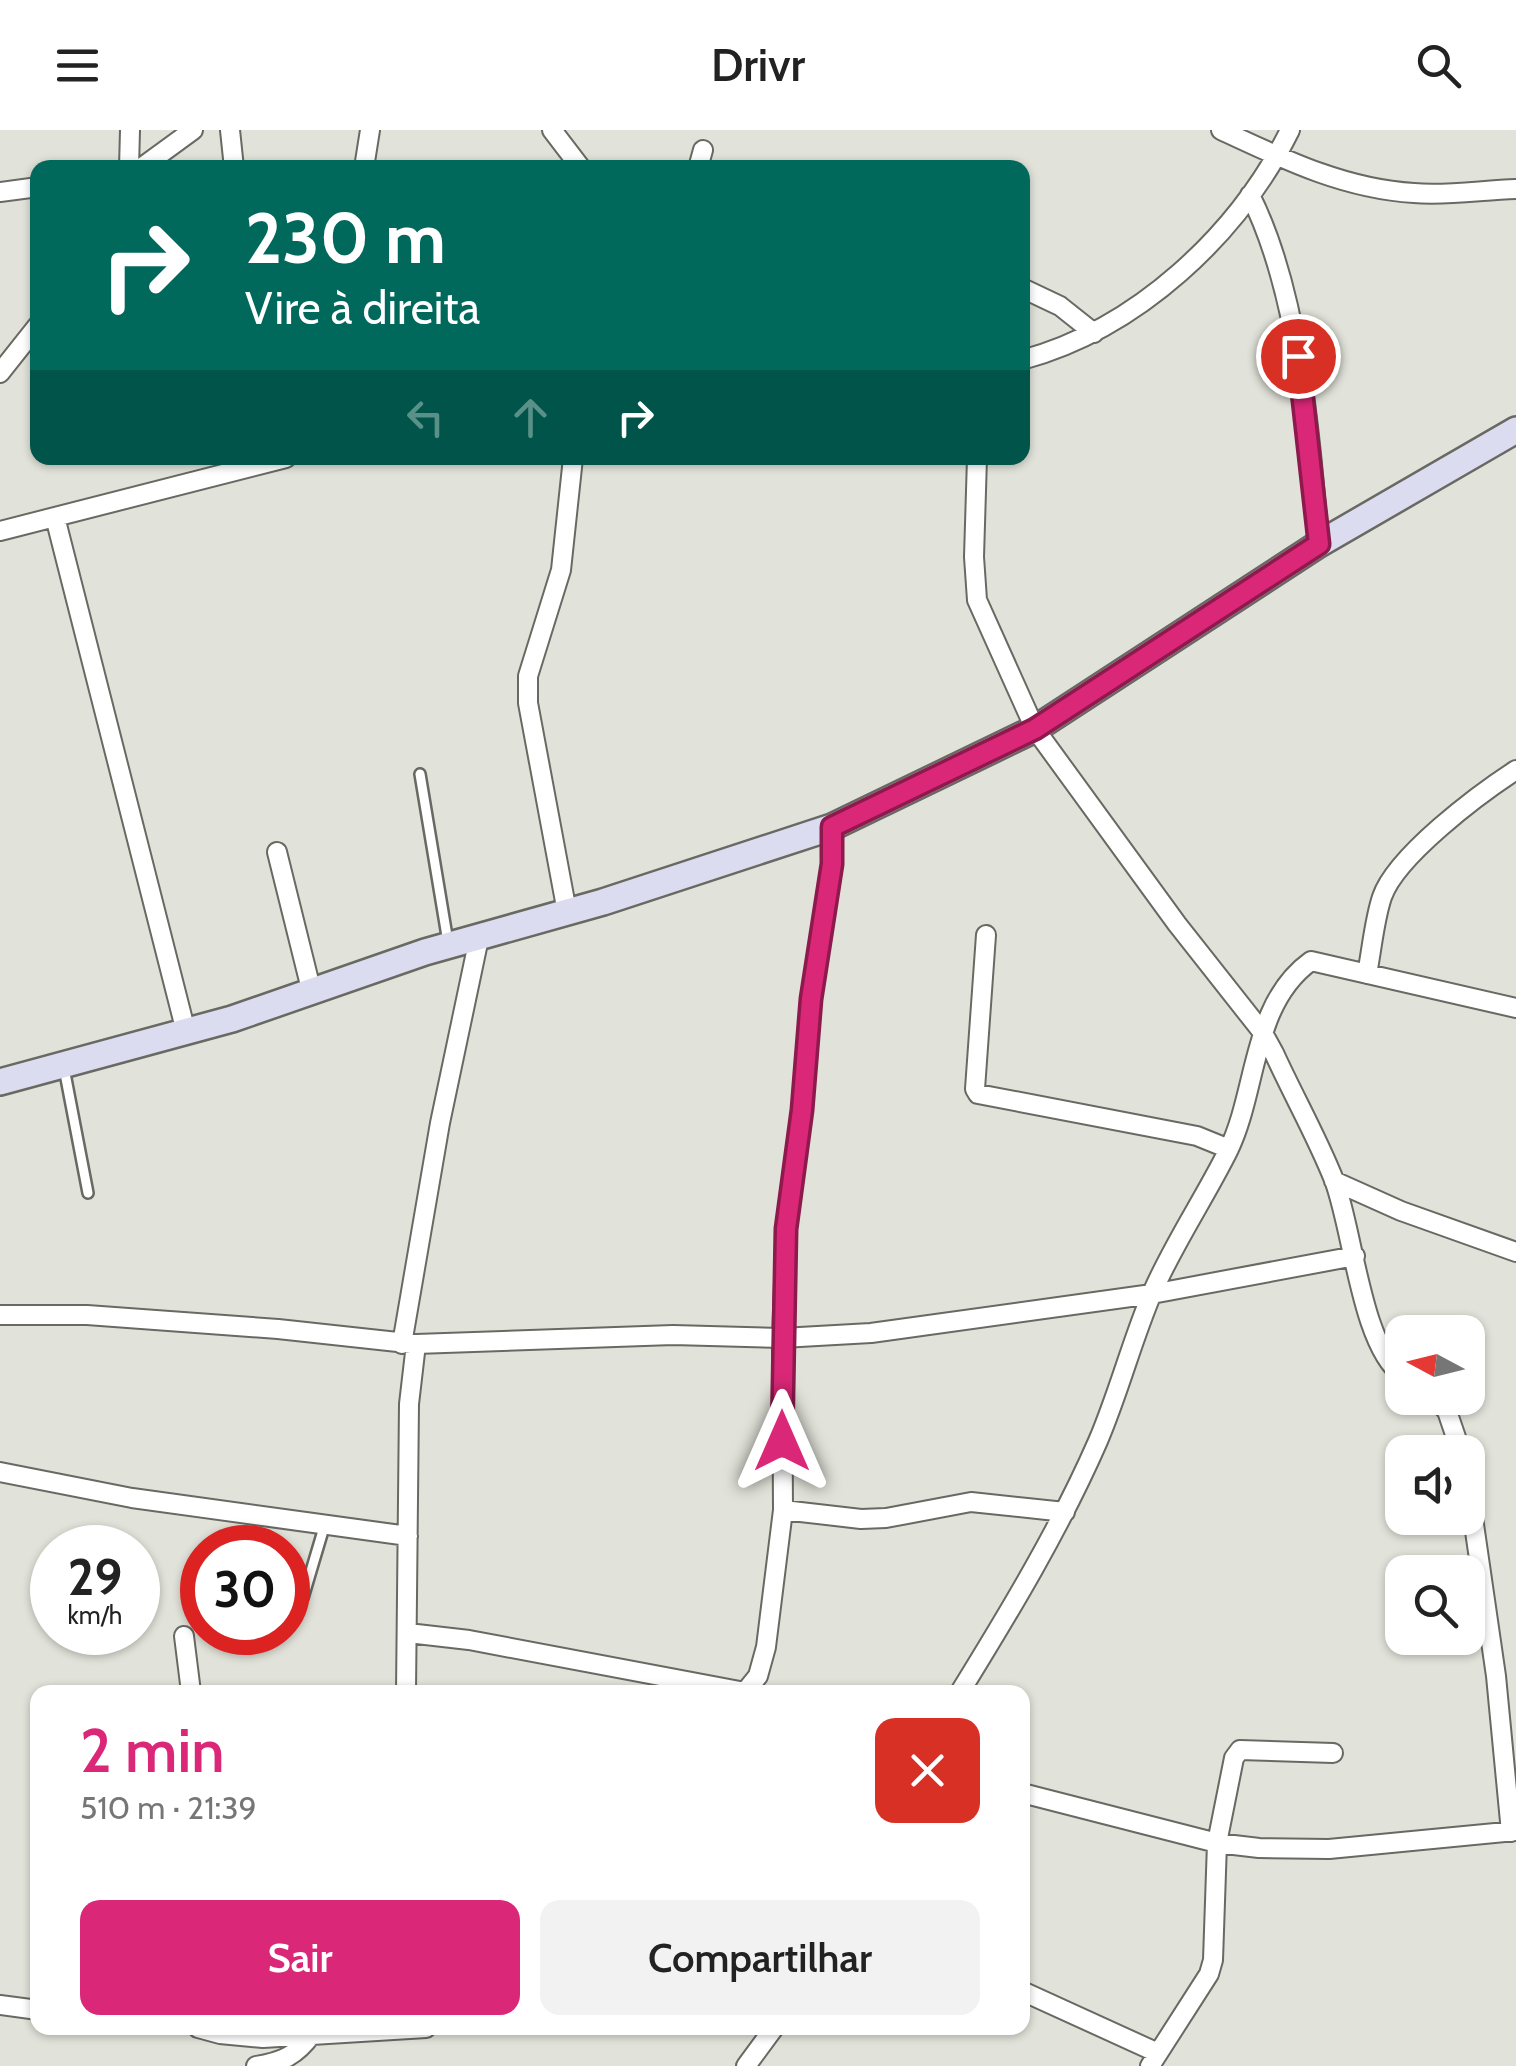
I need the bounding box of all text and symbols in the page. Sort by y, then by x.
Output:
icon: menu [50,38,105,93]
text: Drivr [711,38,805,92]
icon: search [1411,38,1466,93]
text: 230 m [245,195,446,281]
icon: right [80,200,210,330]
text: Vire à direita [245,281,480,335]
pin [1256,314,1341,399]
icon: arrive [1271,329,1326,384]
icon: left [398,390,453,445]
icon: ahead [503,390,558,445]
icon: right [608,390,663,445]
north arrow [1385,1315,1485,1415]
map controls [1385,1315,1485,1655]
position arrow [730,1389,834,1493]
button: sound [1385,1435,1485,1535]
speed limit sign: 30 [180,1525,310,1655]
text: 29 [68,1547,122,1608]
button: search [1385,1555,1485,1655]
text: km/h [68,1600,122,1630]
text: 2 min [80,1714,225,1787]
button: close [875,1718,980,1823]
text: 510 m · 21:39 [80,1788,257,1827]
button: Sair [80,1900,520,2015]
button: Compartilhar [540,1900,980,2015]

